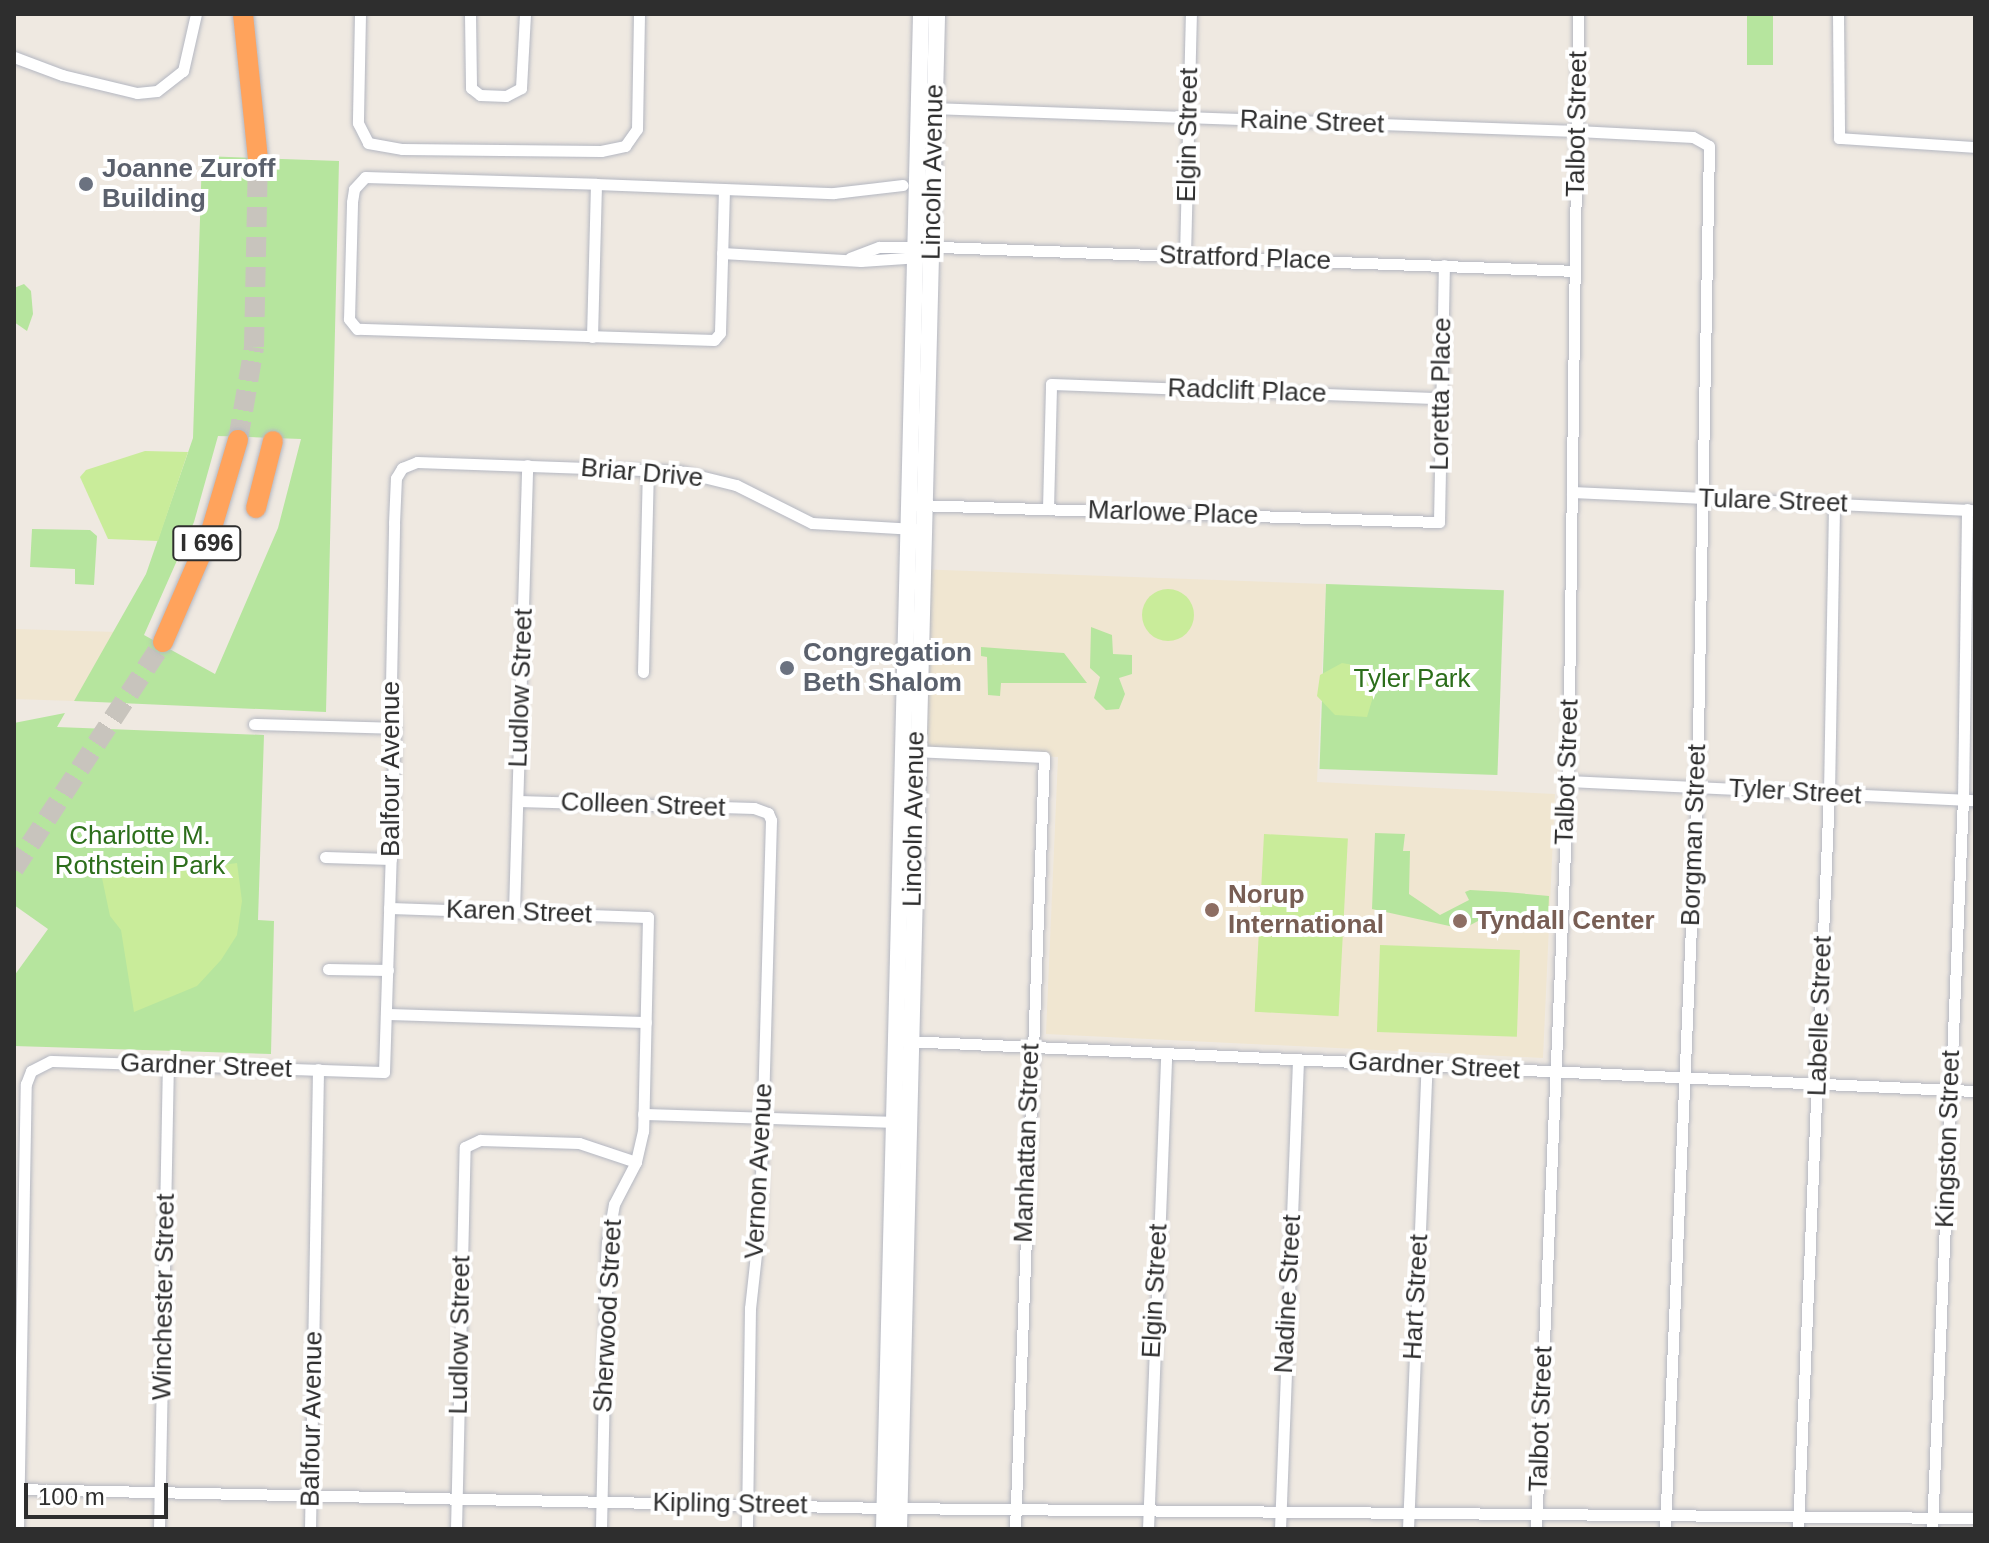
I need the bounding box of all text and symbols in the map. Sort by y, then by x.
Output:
street label: Talbot Street [1560,51,1594,197]
street label: Elgin Street [1171,68,1205,202]
street label: Lincoln Avenue [916,83,950,261]
street label: Raine Street [1239,104,1385,140]
place label: Joanne Zuroff Building [102,153,275,214]
marker: Joanne Zuroff Building [77,175,95,193]
street label: Stratford Place [1159,239,1331,277]
street label: Loretta Place [1424,317,1458,471]
street label: Radclift Place [1167,373,1327,409]
street label: Briar Drive [579,452,705,494]
street label: Tulare Street [1698,483,1848,519]
street label: Marlowe Place [1087,494,1259,532]
road number: I 696 [171,523,243,563]
street label: Ludlow Street [503,608,539,768]
place label: Congregation Beth Shalom [803,637,972,698]
marker: Congregation Beth Shalom [778,659,796,677]
park label: Tyler Park [1353,663,1471,695]
street label: Balfour Avenue [375,680,407,858]
street label: Talbot Street [1549,699,1585,845]
street label: Lincoln Avenue [897,730,931,908]
street label: Borgman Street [1675,743,1713,927]
street label: Tyler Street [1728,773,1862,811]
street label: Colleen Street [560,787,726,823]
park label: Charlotte M. Rothstein Park [55,820,225,882]
place label: Norup International [1228,879,1384,940]
street label: Karen Street [446,894,592,930]
marker: Norup International [1203,901,1221,919]
place label: Tyndall Center [1476,905,1655,937]
marker: Tyndall Center [1451,912,1469,930]
street label: Labelle Street [1802,935,1838,1097]
street label: Manhattan Street [1008,1043,1046,1243]
street label: Gardner Street [1347,1046,1521,1086]
street label: Gardner Street [120,1047,292,1085]
street label: Kingston Street [1929,1050,1967,1228]
street label: Vernon Avenue [739,1082,779,1260]
street label: Winchester Street [147,1193,181,1401]
street label: Nadine Street [1268,1214,1308,1374]
street label: Sherwood Street [587,1218,629,1414]
street label: Elgin Street [1136,1223,1174,1359]
street label: Hart Street [1397,1233,1435,1361]
street label: Ludlow Street [443,1255,477,1415]
street label: Balfour Avenue [295,1330,329,1508]
street label: Talbot Street [1523,1346,1559,1492]
scale bar [28,1467,172,1517]
text: 100 m [38,1483,105,1510]
street label: Kipling Street [652,1487,808,1521]

